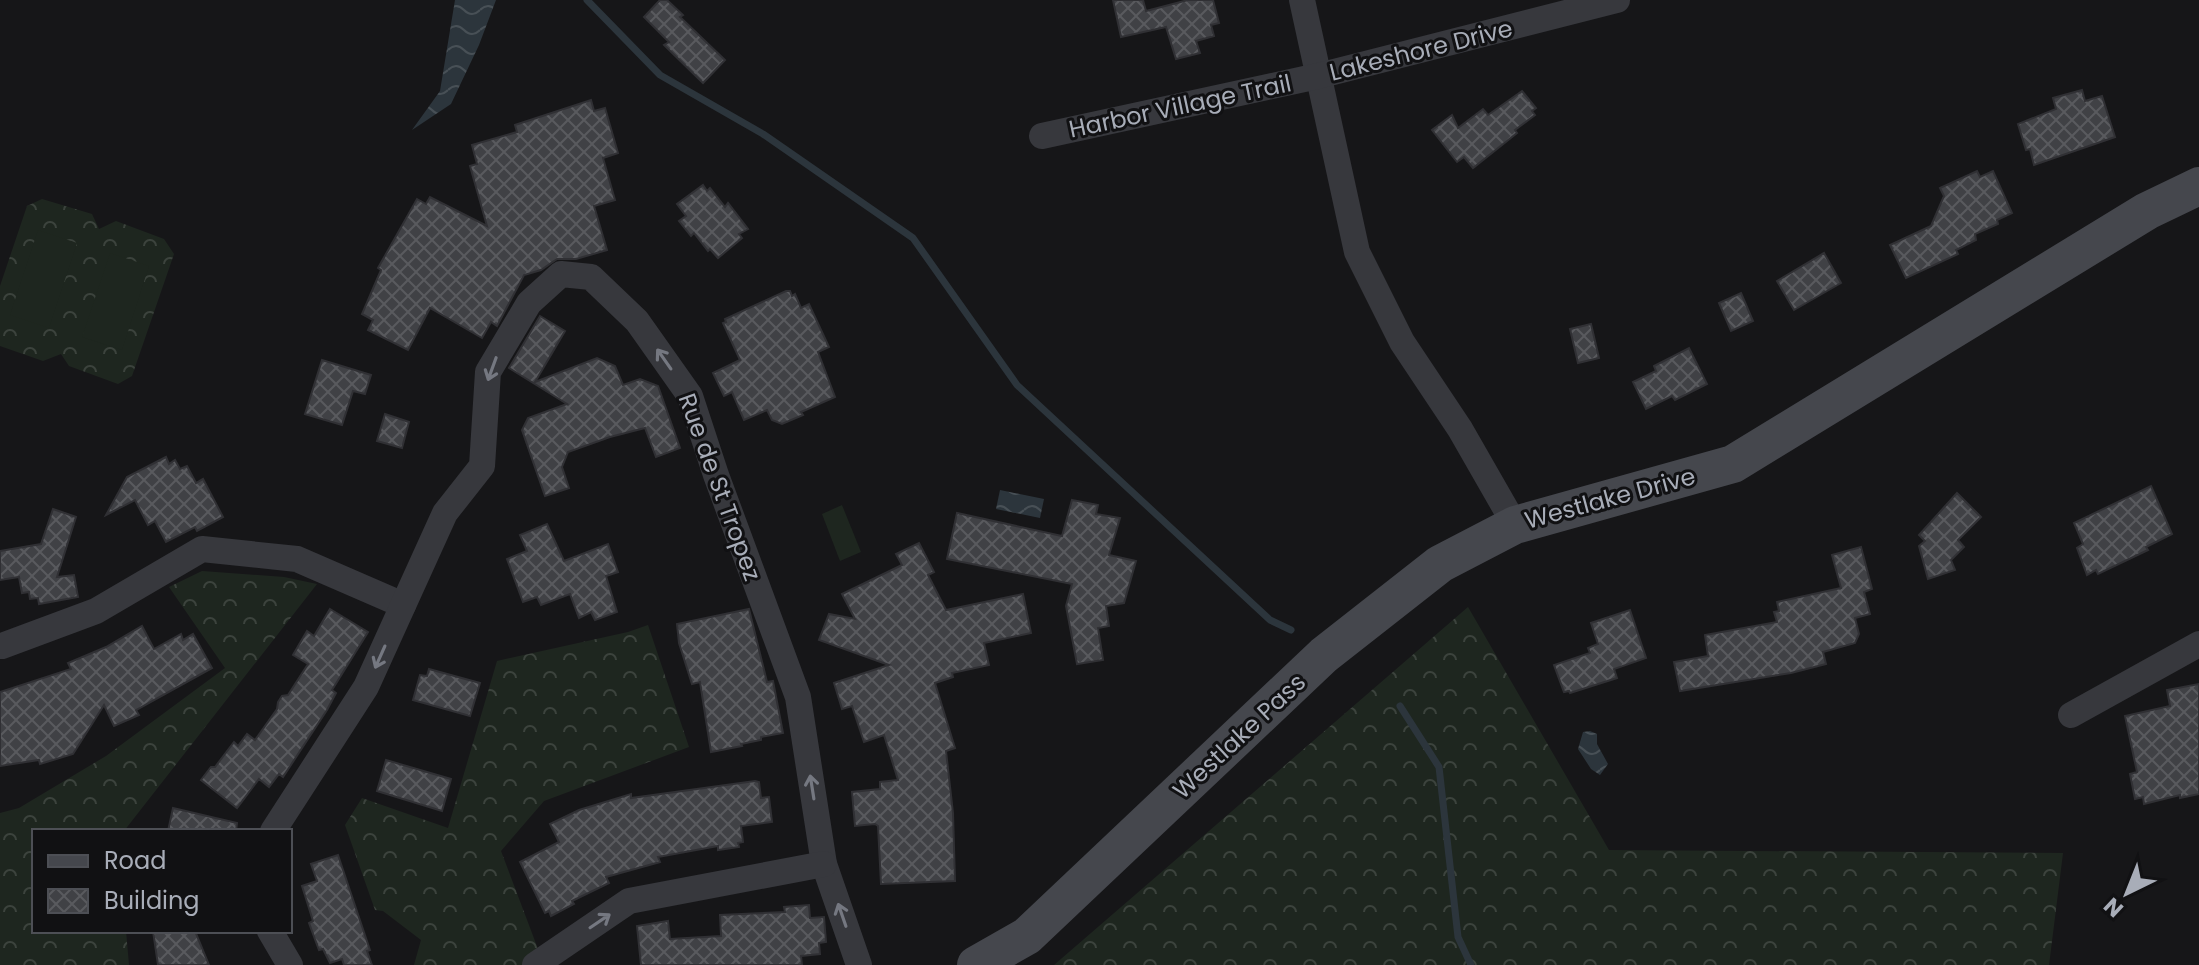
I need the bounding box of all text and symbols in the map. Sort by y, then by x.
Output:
street label: Lakeshore Drive [1326,11,1516,89]
street label: Harbor Village Trail [1066,66,1294,146]
one-way arrow [656,349,672,371]
one-way arrow [483,356,498,381]
street label: Rue de St Tropez [671,389,769,585]
street label: Westlake Drive [1521,459,1699,537]
one-way arrow [372,645,387,669]
street label: Westlake Pass [1165,666,1313,806]
one-way arrow [804,775,819,800]
legend [32,829,292,933]
text: Road [104,844,166,877]
north arrow [2087,853,2167,933]
text: Building [104,884,200,917]
text: N [2097,890,2130,924]
one-way arrow [833,902,848,927]
one-way arrow [588,913,610,929]

